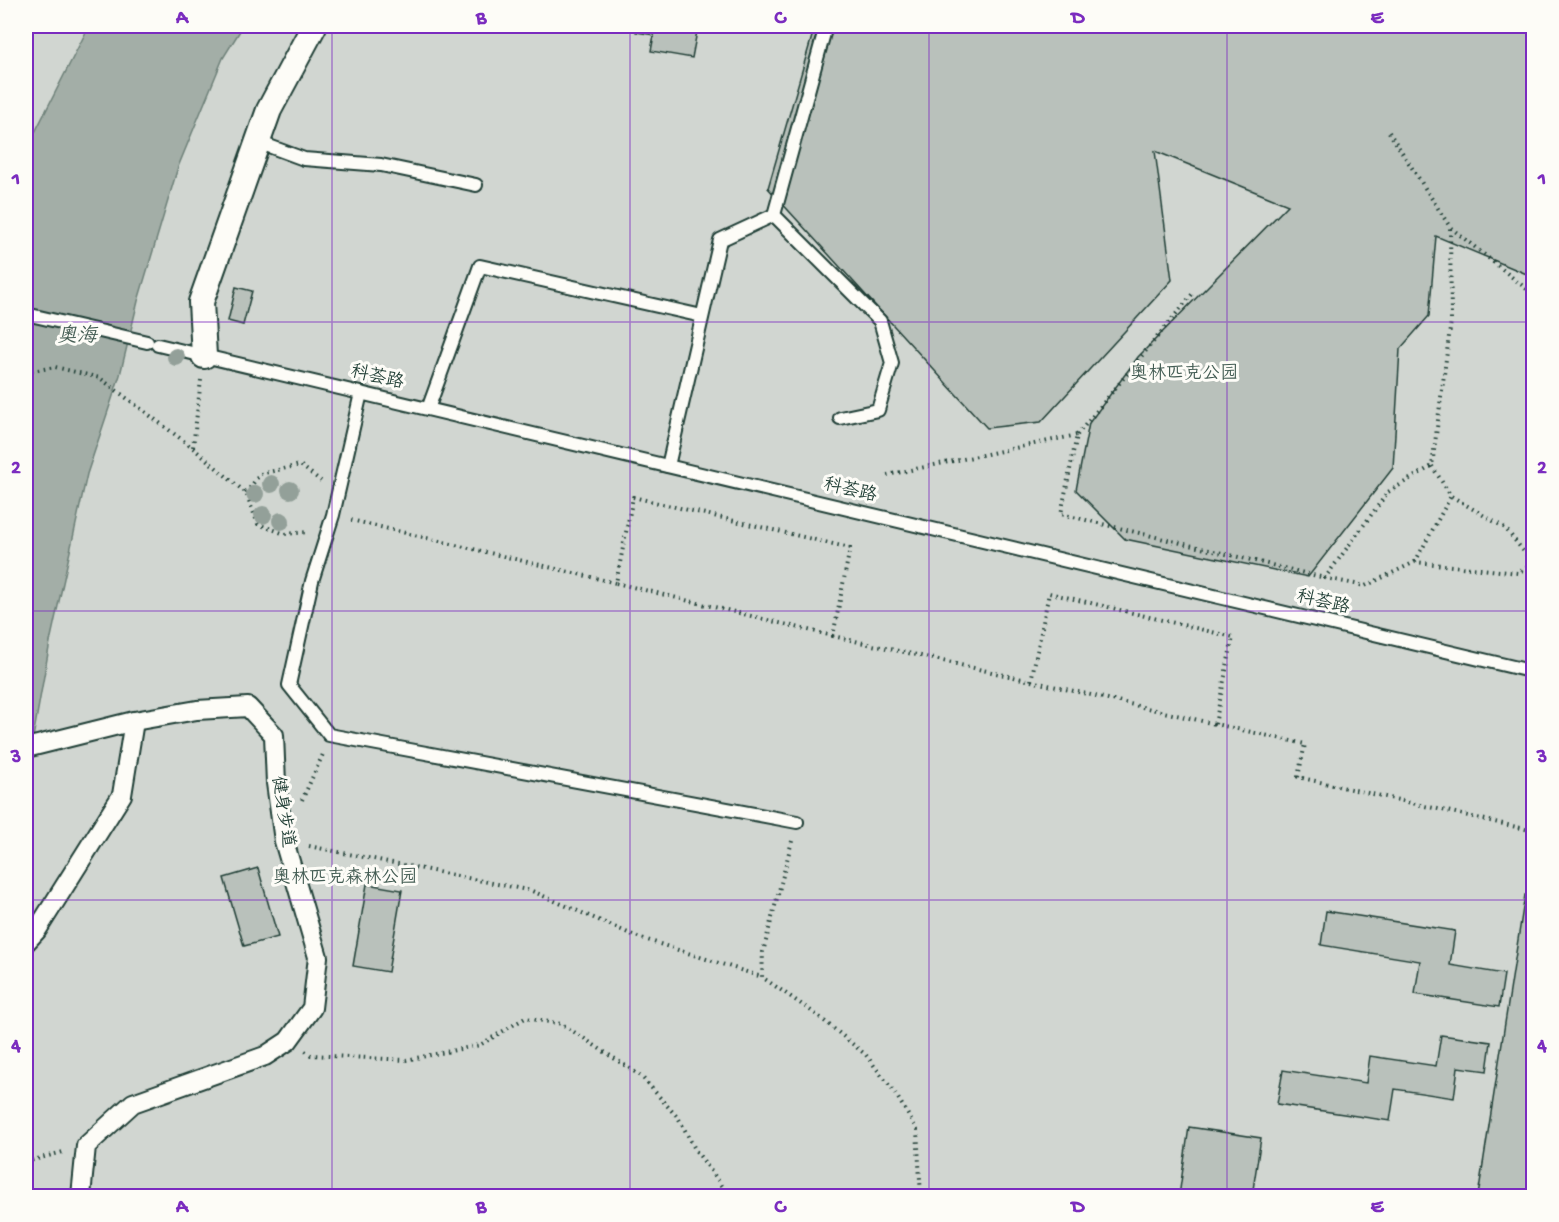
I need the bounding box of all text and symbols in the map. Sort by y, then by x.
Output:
text: A [175,8,190,31]
text: B [475,8,487,31]
text: C [774,8,788,31]
text: D [1069,8,1085,31]
text: E [1371,8,1385,31]
text: 1 [11,169,20,192]
text: 1 [1537,169,1546,192]
water label: 奥海 [57,324,99,349]
street label: 科荟路 [348,361,406,394]
park label: 奥林匹克公园 [1130,363,1238,385]
text: 2 [11,458,21,481]
text: 2 [1537,458,1547,481]
street label: 科荟路 [821,474,879,507]
street label: 科荟路 [1294,586,1352,619]
text: 3 [10,747,21,770]
text: 3 [1536,747,1547,770]
street label: 健身步道 [266,775,299,849]
park label: 奥林匹克森林公园 [273,867,417,889]
text: 4 [10,1036,21,1059]
text: 4 [1536,1036,1547,1059]
text: A [175,1197,190,1220]
text: B [475,1197,487,1220]
text: C [774,1197,788,1220]
text: D [1069,1197,1085,1220]
text: E [1371,1197,1385,1220]

